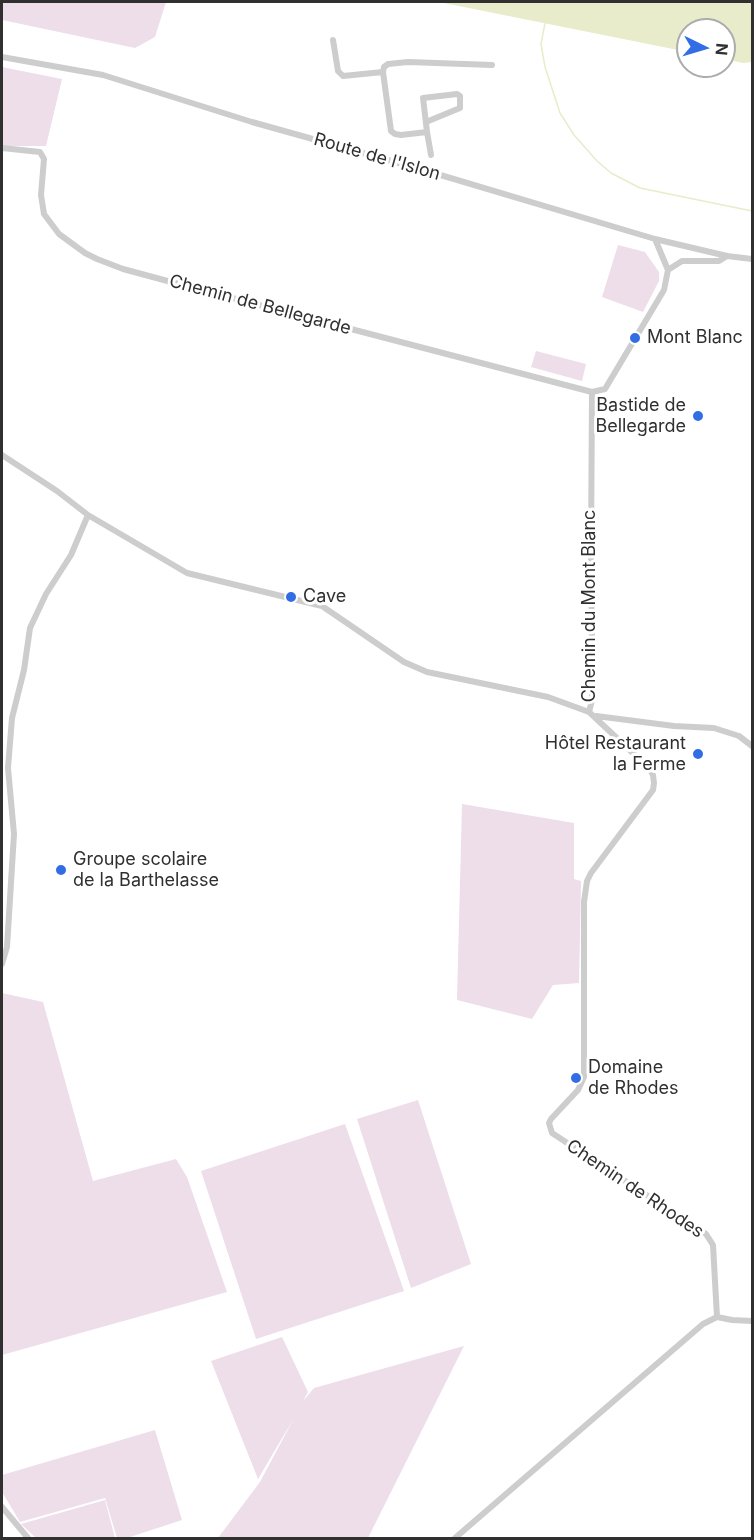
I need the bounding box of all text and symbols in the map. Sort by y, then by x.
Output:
north arrow [676,18,736,78]
text: N [711,42,732,56]
street label: Route de l'Islon [311,129,443,185]
street label: Chemin de Bellegarde [167,270,353,340]
place label: Mont Blanc [647,327,743,349]
marker: Mont Blanc [628,331,642,345]
place label: Bastide de Bellegarde [595,395,686,438]
marker: Bastide de Bellegarde [691,409,705,423]
street label: Chemin du Mont Blanc [579,510,601,702]
place label: Cave [303,586,346,608]
marker: Cave [284,590,298,604]
place label: Hôtel Restaurant la Ferme [545,733,686,776]
marker: Hôtel Restaurant la Ferme [691,747,705,761]
place label: Groupe scolaire de la Barthelasse [73,849,219,892]
marker: Groupe scolaire de la Barthelasse [54,863,68,877]
place label: Domaine de Rhodes [588,1057,679,1100]
marker: Domaine de Rhodes [569,1071,583,1085]
street label: Chemin de Rhodes [562,1135,708,1243]

